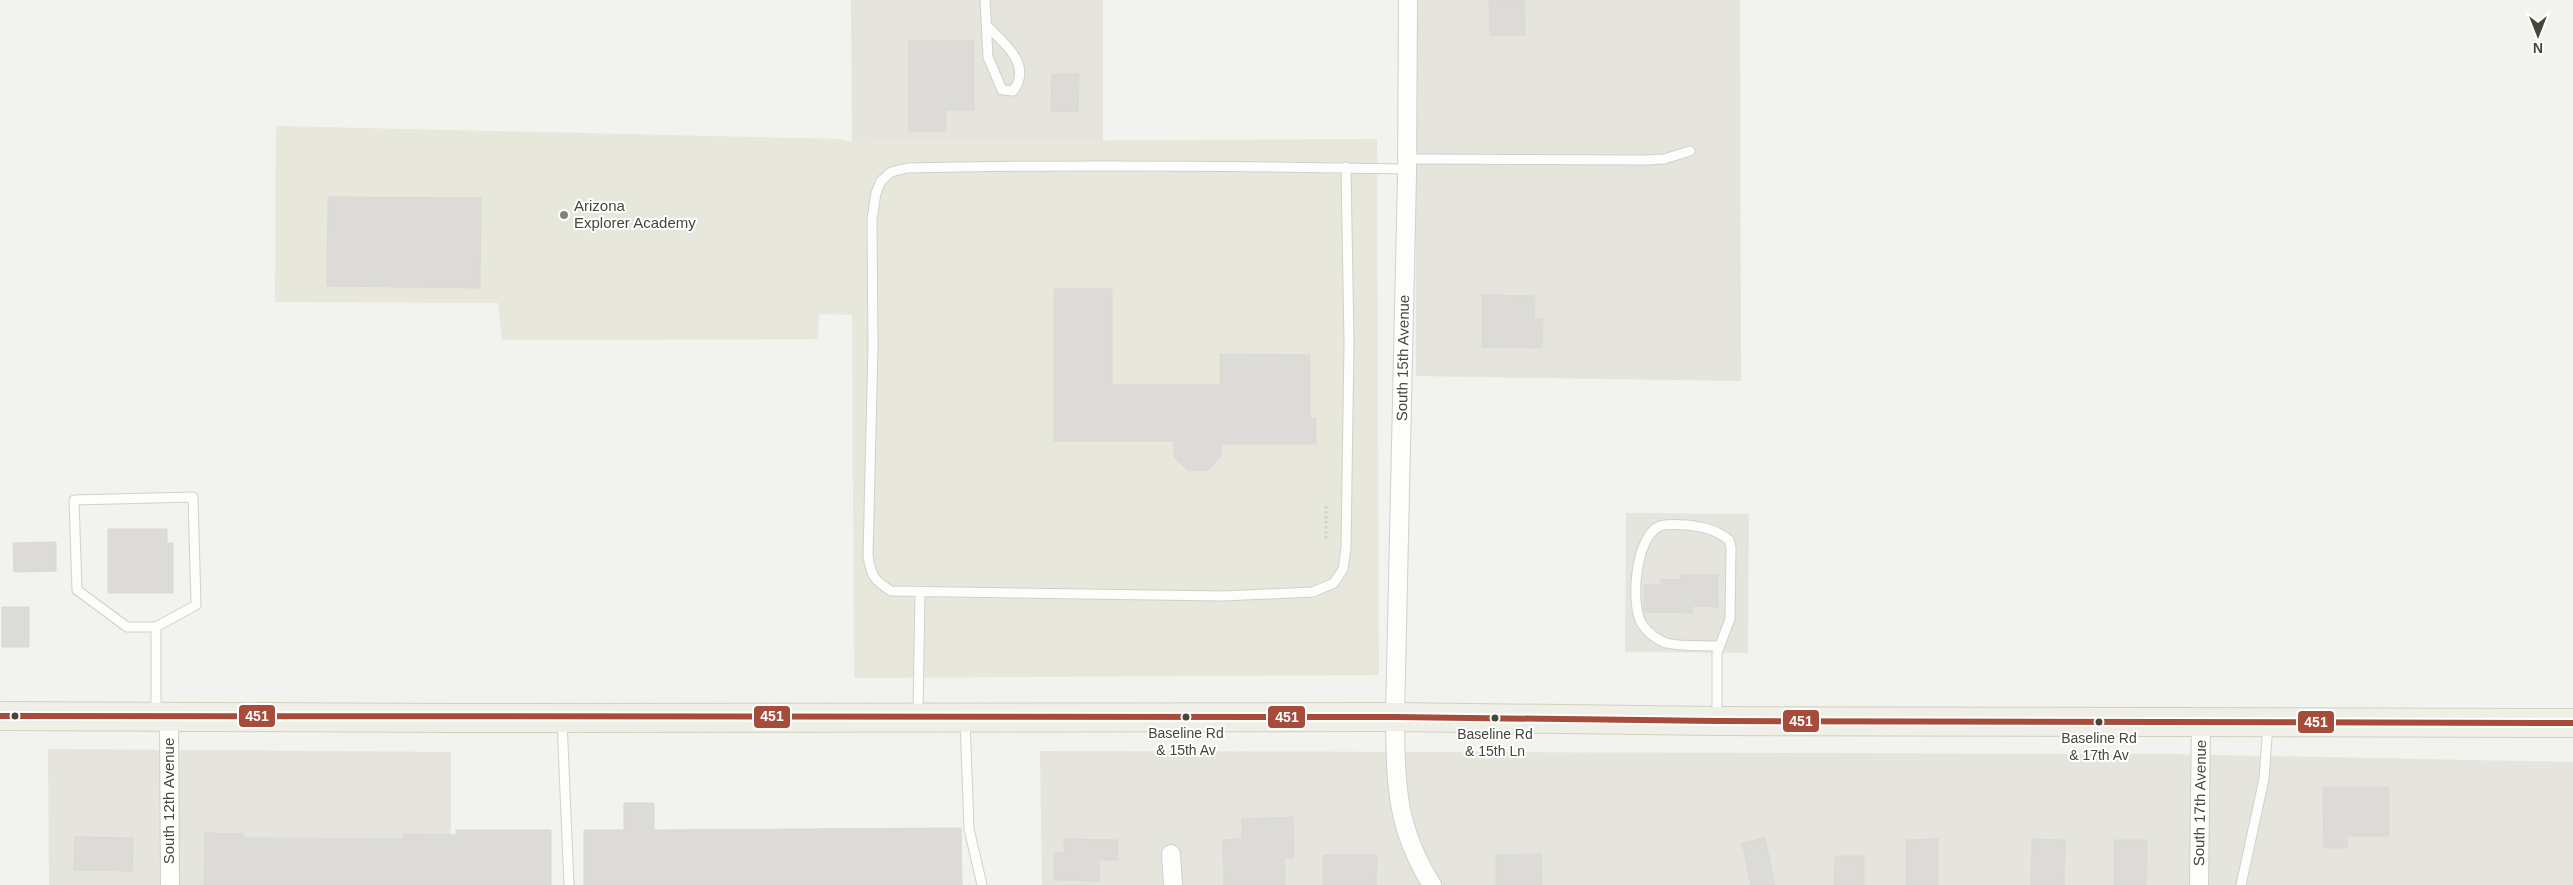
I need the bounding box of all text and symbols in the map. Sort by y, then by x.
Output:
north arrow [2513,10,2563,60]
text: N [2533,40,2543,56]
place label: Arizona Explorer Academy [574,197,696,231]
marker: Arizona Explorer Academy [558,209,570,221]
street label: South 15th Avenue [1393,295,1412,421]
line badge: 451 [238,704,276,728]
line badge: 451 [753,705,791,729]
line badge: 451 [1267,705,1306,729]
text: 451 [245,708,269,724]
text: 451 [760,708,784,724]
text: 451 [1275,709,1299,725]
line badge: 451 [1782,709,1820,733]
line badge: 451 [2297,710,2335,734]
unlabelled marker [10,711,20,721]
marker: Baseline Rd & 15th Av [1181,712,1191,722]
marker: Baseline Rd & 15th Ln [1490,713,1500,723]
text: 451 [1789,713,1813,729]
text: 451 [2304,714,2328,730]
marker: Baseline Rd & 17th Av [2094,717,2104,727]
place label: Baseline Rd & 15th Av [1148,725,1224,758]
place label: Baseline Rd & 15th Ln [1457,726,1533,759]
place label: Baseline Rd & 17th Av [2061,730,2137,763]
street label: South 12th Avenue [160,738,177,864]
street label: South 17th Avenue [2190,740,2209,866]

